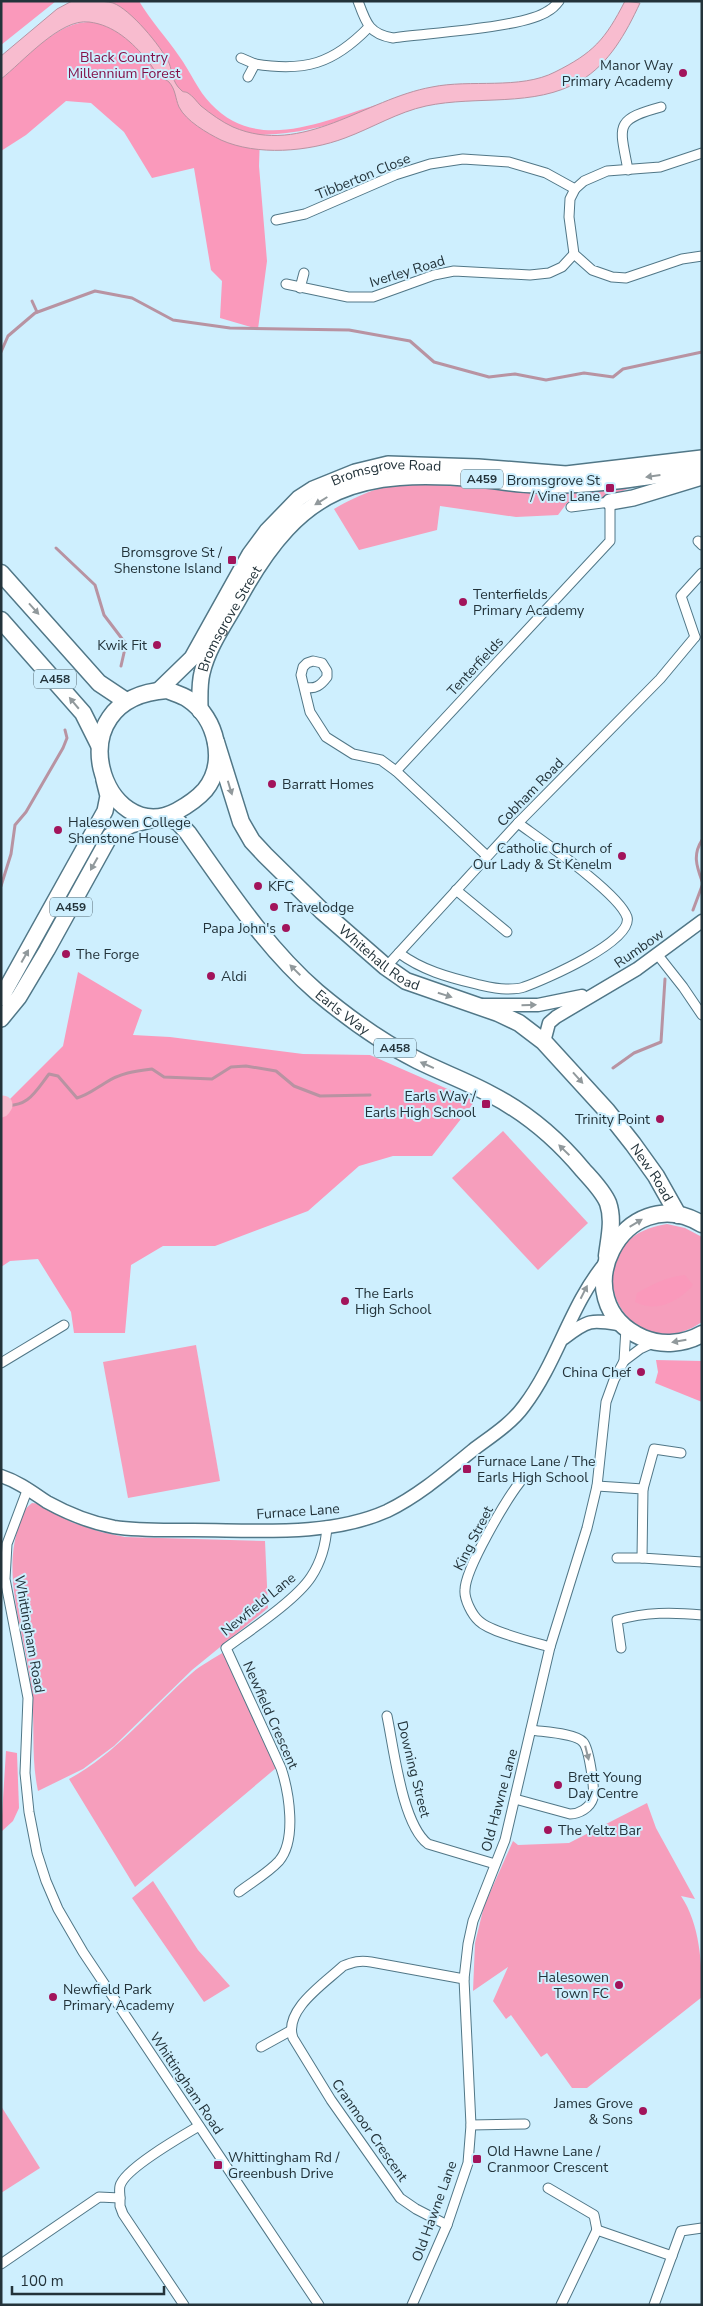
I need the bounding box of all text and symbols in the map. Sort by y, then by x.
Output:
park label: Black Country Millennium Forest [68,48,180,83]
place label: Manor Way Primary Academy [562,56,674,91]
marker: Manor Way Primary Academy [677,67,689,79]
street label: Tibberton Close [313,149,413,204]
street label: Iverley Road [367,251,447,292]
street label: Bromsgrove Road [328,455,442,491]
road number: A459 [461,469,503,488]
place label: Bromsgrove St / Vine Lane [507,471,600,506]
one-way arrow [645,472,661,480]
marker: Bromsgrove St / Vine Lane [604,482,616,494]
one-way arrow [315,496,328,505]
place label: Bromsgrove St / Shenstone Island [114,543,223,578]
marker: Bromsgrove St / Shenstone Island [226,554,238,566]
street label: Bromsgrove Street [194,562,266,674]
place label: Tenterfields Primary Academy [473,585,585,620]
marker: Tenterfields Primary Academy [457,596,469,608]
one-way arrow [28,602,39,615]
street label: Tenterfields [443,632,508,700]
place label: Kwik Fit [97,636,147,655]
marker: Kwik Fit [151,639,163,651]
road number: A458 [34,670,76,689]
one-way arrow [69,696,80,709]
street label: Cobham Road [493,754,568,831]
place label: Barratt Homes [282,775,374,794]
marker: Barratt Homes [266,778,278,790]
one-way arrow [227,781,235,796]
place label: Halesowen College Shenstone House [68,813,191,848]
marker: Halesowen College Shenstone House [52,824,64,836]
place label: Catholic Church of Our Lady & St Kenelm [473,839,612,874]
marker: Catholic Church of Our Lady & St Kenelm [616,850,628,862]
one-way arrow [90,858,99,871]
place label: KFC [268,877,294,896]
marker: KFC [252,880,264,892]
road number: A459 [50,898,92,916]
place label: Travelodge [284,898,354,917]
marker: Travelodge [268,901,280,913]
place label: Papa John's [203,919,276,938]
street label: Whitehall Road [334,921,422,995]
marker: Papa John's [280,922,292,934]
street label: Rumbow [611,924,668,972]
place label: The Forge [76,945,139,964]
one-way arrow [21,948,29,963]
marker: The Forge [60,948,72,960]
one-way arrow [290,965,302,977]
place label: Aldi [221,967,247,986]
marker: Aldi [205,970,217,982]
street label: Earls Way [311,985,374,1040]
one-way arrow [438,991,453,999]
one-way arrow [521,1001,537,1009]
road number: A458 [374,1038,416,1058]
one-way arrow [420,1060,434,1068]
one-way arrow [572,1071,584,1083]
place label: Earls Way / Earls High School [365,1087,477,1122]
marker: Earls Way / Earls High School [480,1098,492,1110]
place label: Trinity Point [575,1110,650,1129]
marker: Trinity Point [654,1113,666,1125]
street label: New Road [626,1140,677,1205]
one-way arrow [558,1144,570,1156]
one-way arrow [629,1219,642,1228]
place label: The Earls High School [355,1284,432,1319]
one-way arrow [580,1285,588,1299]
marker: The Earls High School [339,1295,351,1307]
one-way arrow [671,1338,687,1346]
place label: China Chef [562,1363,631,1382]
marker: China Chef [635,1366,647,1378]
place label: Furnace Lane / The Earls High School [477,1452,596,1487]
marker: Furnace Lane / The Earls High School [461,1463,473,1475]
street label: Furnace Lane [256,1499,340,1524]
street label: King Street [449,1503,498,1574]
street label: Newfield Lane [217,1568,300,1640]
street label: Whittingham Road [10,1574,49,1694]
street label: Newfield Crescent [238,1658,303,1772]
street label: Downing Street [392,1719,435,1820]
one-way arrow [583,1745,591,1761]
street label: Old Hawne Lane [477,1747,522,1854]
place label: Brett Young Day Centre [568,1768,642,1803]
marker: Brett Young Day Centre [552,1779,564,1791]
place label: The Yeltz Bar [558,1821,641,1840]
marker: The Yeltz Bar [542,1824,554,1836]
place label: Halesowen Town FC [538,1968,609,2003]
marker: Halesowen Town FC [613,1979,625,1991]
place label: Newfield Park Primary Academy [63,1980,175,2015]
marker: Newfield Park Primary Academy [47,1991,59,2003]
street label: Whittingham Road [145,2029,228,2138]
street label: Cranmoor Crescent [327,2075,412,2185]
place label: James Grove & Sons [553,2094,633,2129]
marker: James Grove & Sons [637,2105,649,2117]
place label: Old Hawne Lane / Cranmoor Crescent [487,2142,608,2177]
place label: Whittingham Rd / Greenbush Drive [228,2148,341,2183]
marker: Old Hawne Lane / Cranmoor Crescent [471,2153,483,2165]
street label: Old Hawne Lane [407,2158,461,2264]
marker: Whittingham Rd / Greenbush Drive [212,2159,224,2171]
scale bar [12,2264,165,2296]
text: 100 m [20,2271,64,2291]

